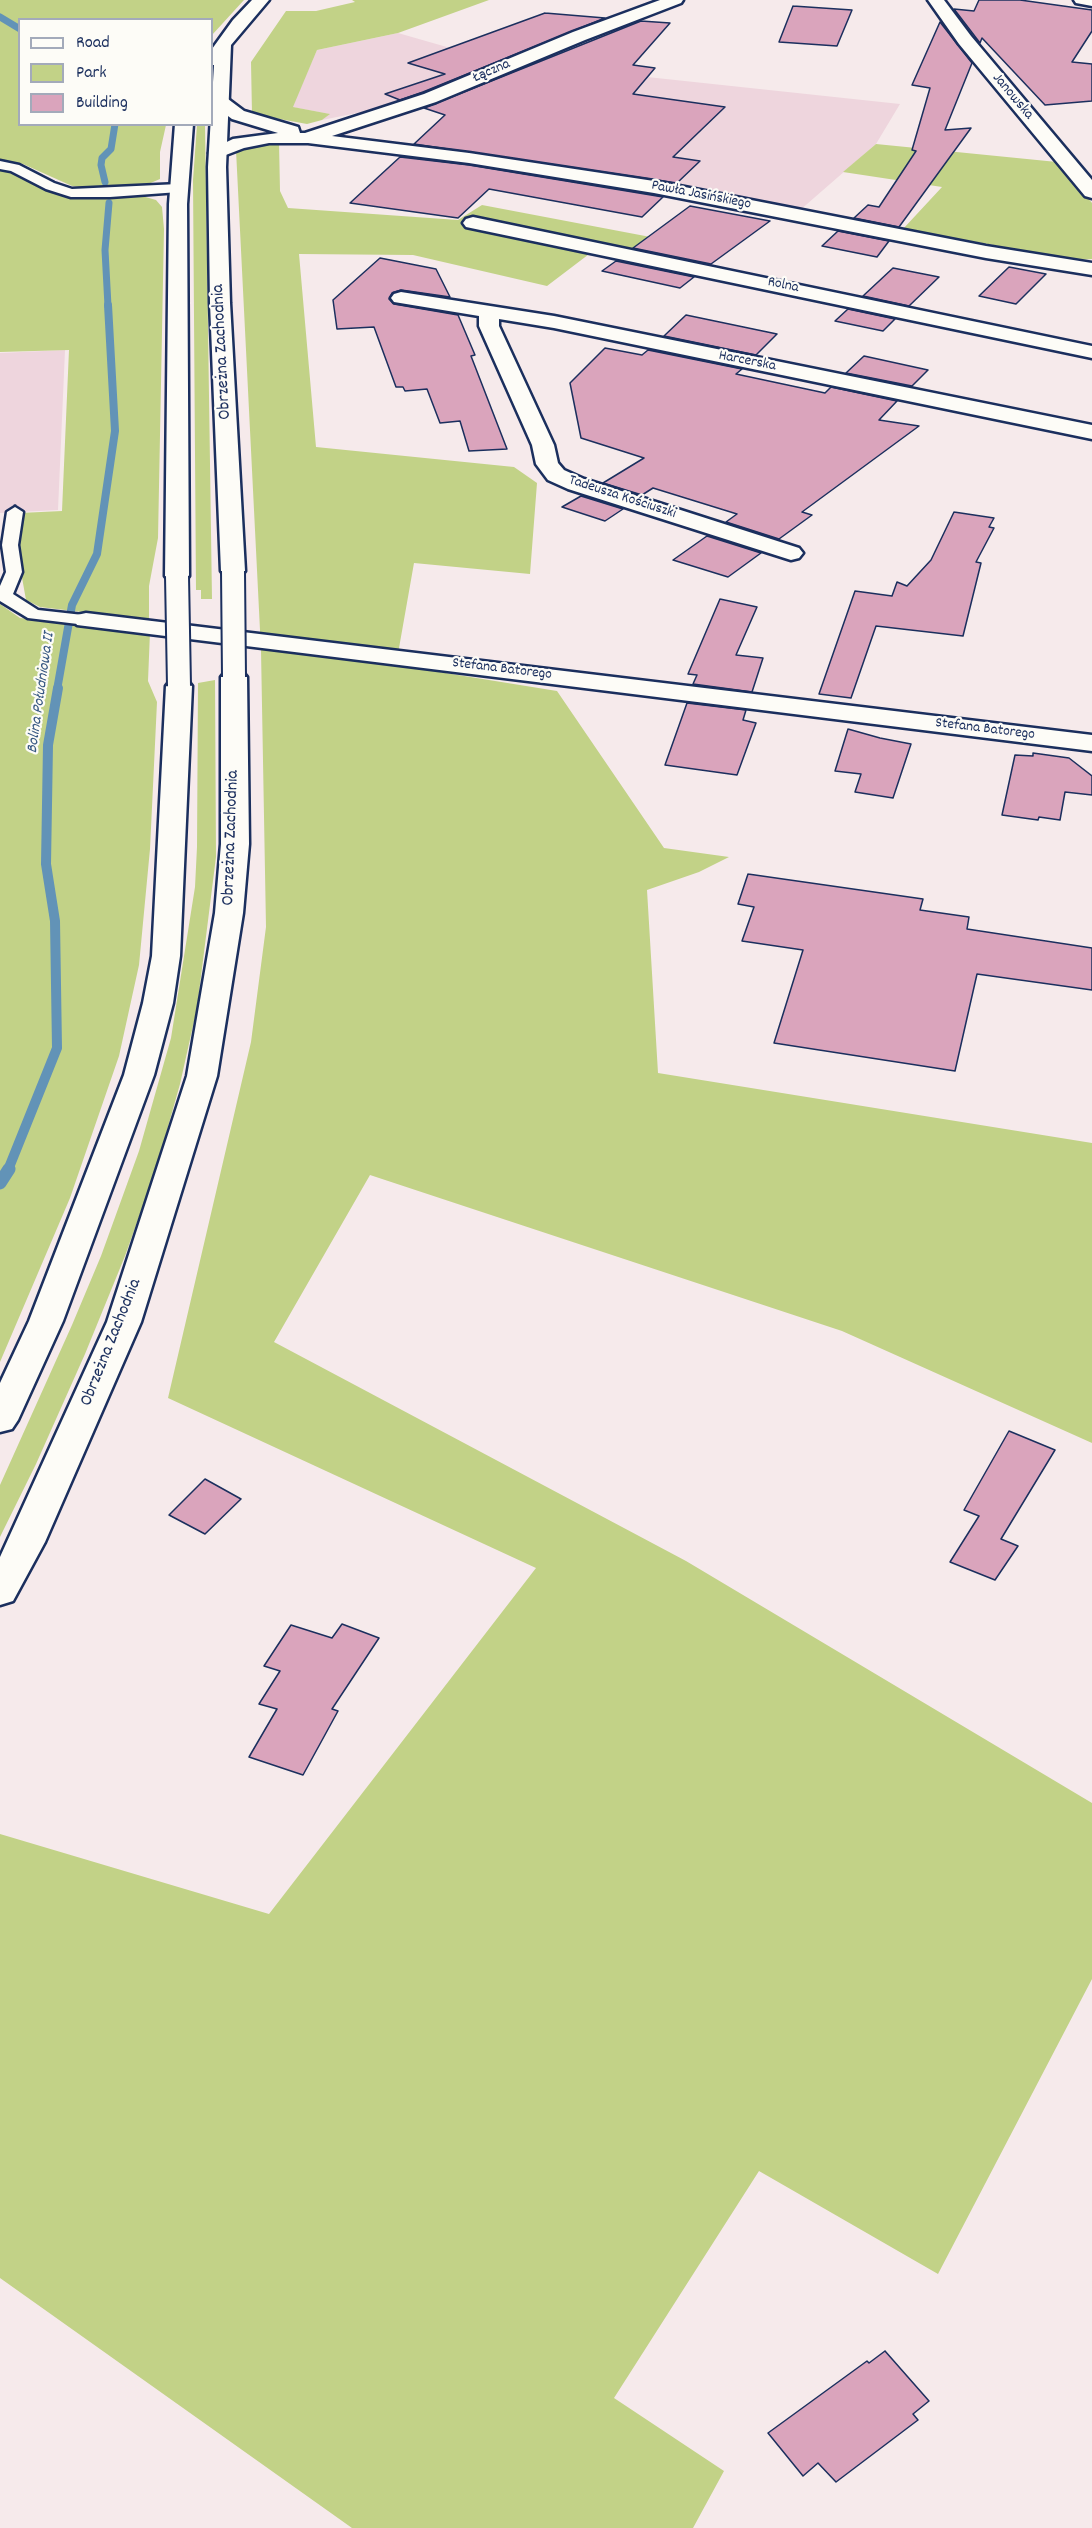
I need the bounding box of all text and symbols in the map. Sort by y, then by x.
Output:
legend [18,18,213,126]
text: Road [76,31,110,56]
street label: Łączna [471,56,513,88]
text: Park [76,61,107,86]
street label: Janowska [987,70,1037,124]
text: Building [76,91,128,116]
street label: Pawła Jasińskiego [650,177,752,215]
street label: Rolna [766,274,800,298]
street label: Obrzeżna Zachodnia [209,284,237,420]
street label: Harcerska [717,348,777,376]
street label: Tadeusza Kościuszki [566,472,678,524]
water label: Bolina Południowa II [24,631,60,755]
street label: Stefana Batorego [451,655,553,685]
street label: Stefana Batorego [934,715,1036,745]
street label: Obrzeżna Zachodnia [219,770,245,906]
street label: Obrzeżna Zachodnia [77,1276,147,1410]

